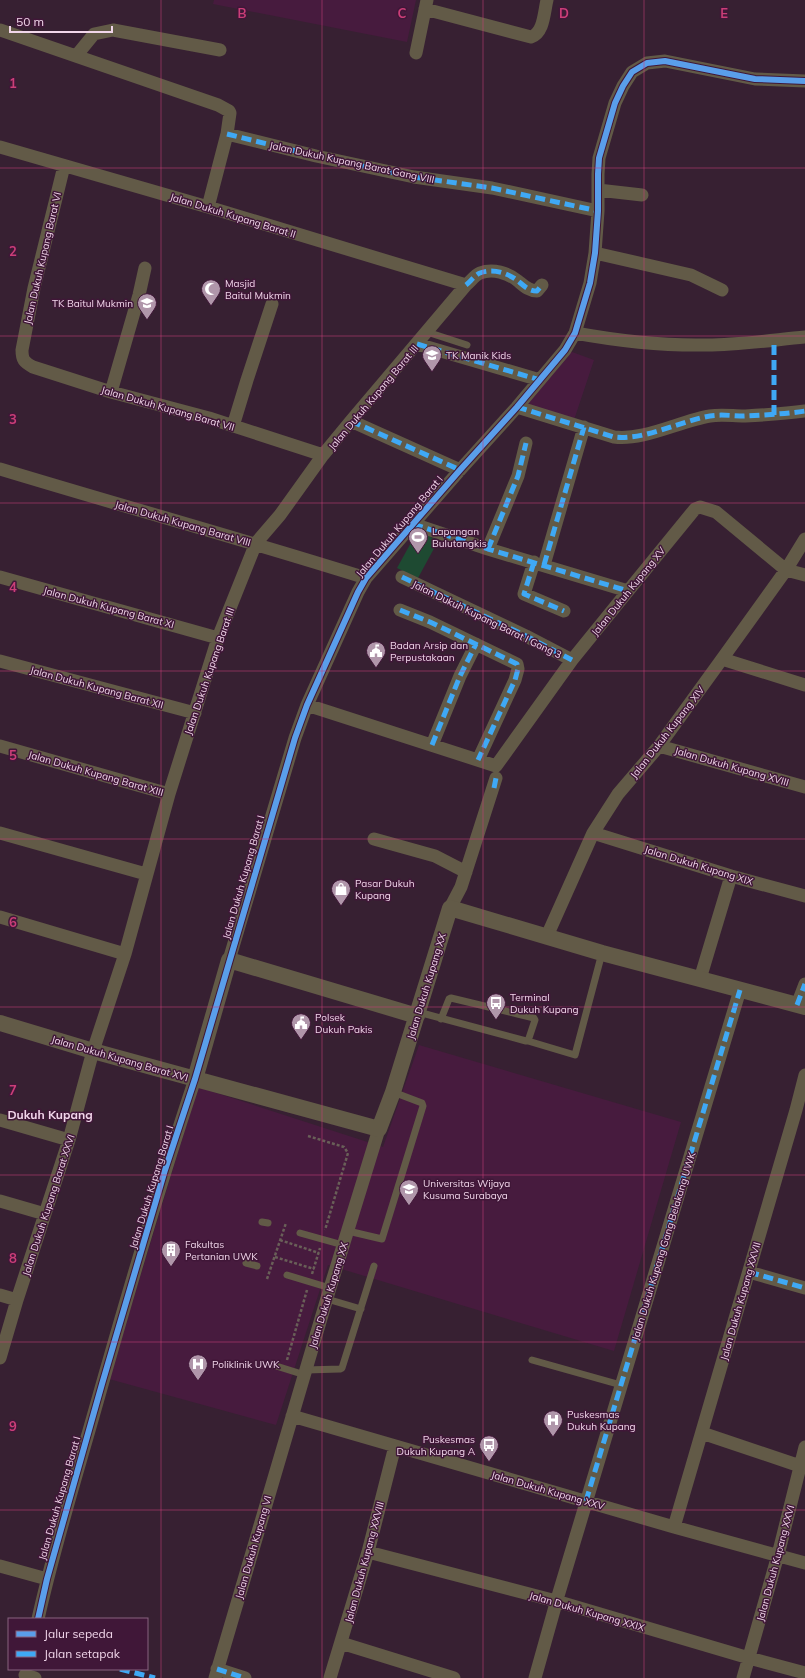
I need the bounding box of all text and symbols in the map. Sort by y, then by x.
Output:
text: B [238,5,247,21]
text: C [398,5,407,21]
text: D [559,5,569,21]
text: E [720,5,728,21]
scale bar [10,8,112,34]
text: 50 m [16,14,44,29]
text: 1 [9,75,17,91]
street label: Jalan Dukuh Kupang Barat Gang VIII [268,139,436,186]
street label: Jalan Dukuh Kupang Barat II [168,190,297,241]
street label: Jalan Dukuh Kupang Barat VI [21,191,64,326]
text: 2 [9,243,17,259]
place label: Masjid Baitul Mukmin [225,277,291,302]
mosque icon: Masjid Baitul Mukmin [200,278,222,306]
school or university icon: TK Baitul Mukmin [136,292,158,320]
place label: TK Baitul Mukmin [52,297,133,310]
street label: Jalan Dukuh Kupang Barat III [325,342,421,453]
school or university icon: TK Manik Kids [421,344,443,372]
place label: TK Manik Kids [446,349,511,362]
street label: Jalan Dukuh Kupang Barat VII [100,383,236,434]
text: 3 [9,411,17,427]
street label: Jalan Dukuh Kupang Barat I [353,473,446,580]
street label: Jalan Dukuh Kupang Barat VIII [114,498,252,549]
place label: Lapangan Bulutangkis [432,525,487,550]
sports icon: Lapangan Bulutangkis [407,526,429,554]
street label: Jalan Dukuh Kupang XV [589,544,668,638]
street label: Jalan Dukuh Kupang Barat I Gang 3 [410,577,564,661]
text: 4 [9,579,17,595]
street label: Jalan Dukuh Kupang Barat XI [42,584,176,631]
street label: Jalan Dukuh Kupang Barat III [182,606,237,736]
place label: Badan Arsip dan Perpustakaan [390,639,468,664]
public building icon: Badan Arsip dan Perpustakaan [365,640,387,668]
street label: Jalan Dukuh Kupang Barat XII [29,663,165,712]
street label: Jalan Dukuh Kupang XIV [627,684,707,781]
street label: Jalan Dukuh Kupang XVIII [673,744,791,789]
text: 5 [9,747,17,763]
street label: Jalan Dukuh Kupang Barat XIII [27,748,165,799]
street label: Jalan Dukuh Kupang Barat I [220,814,267,941]
street label: Jalan Dukuh Kupang XIX [643,843,755,888]
place label: Pasar Dukuh Kupang [355,877,415,902]
shop icon: Pasar Dukuh Kupang [330,878,352,906]
text: 6 [9,914,17,930]
street label: Jalan Dukuh Kupang XX [404,931,449,1041]
place label: Terminal Dukuh Kupang [510,991,579,1016]
bus stop icon: Terminal Dukuh Kupang [485,992,507,1020]
place label: Polsek Dukuh Pakis [315,1011,372,1036]
public building icon: Polsek Dukuh Pakis [290,1012,312,1040]
street label: Jalan Dukuh Kupang Barat XVI [50,1033,190,1084]
text: 7 [9,1082,17,1098]
district label: Dukuh Kupang [7,1107,93,1122]
street label: Jalan Dukuh Kupang Barat I [126,1124,176,1250]
street label: Jalan Dukuh Kupang Barat XXVI [19,1133,78,1278]
street label: Jalan Dukuh Kupang Gang Belakang UWK [629,1150,699,1342]
place label: Universitas Wijaya Kusuma Surabaya [423,1177,510,1202]
school or university icon: Universitas Wijaya Kusuma Surabaya [398,1178,420,1206]
place label: Fakultas Pertanian UWK [185,1238,258,1263]
building icon: Fakultas Pertanian UWK [160,1239,182,1267]
street label: Jalan Dukuh Kupang XX [306,1240,351,1350]
street label: Jalan Dukuh Kupang XXVII [717,1241,764,1362]
text: 8 [9,1250,17,1266]
hospital icon: Poliklinik UWK [187,1353,209,1381]
place label: Poliklinik UWK [212,1358,280,1371]
place label: Puskesmas Dukuh Kupang [567,1408,636,1433]
hospital icon: Puskesmas Dukuh Kupang [542,1409,564,1437]
text: 9 [9,1418,17,1434]
place label: Puskesmas Dukuh Kupang A [397,1433,476,1458]
bus stop icon: Puskesmas Dukuh Kupang A [478,1434,500,1462]
street label: Jalan Dukuh Kupang Barat I [36,1435,83,1562]
street label: Jalan Dukuh Kupang XXV [490,1468,606,1513]
street label: Jalan Dukuh Kupang VI [233,1494,274,1600]
street label: Jalan Dukuh Kupang XXVIII [342,1500,387,1624]
street label: Jalan Dukuh Kupang XXVI [754,1504,797,1623]
street label: Jalan Dukuh Kupang XXIX [528,1589,647,1634]
legend [8,1618,148,1670]
text: Jalur sepeda [44,1626,113,1641]
text: Jalan setapak [44,1646,121,1661]

